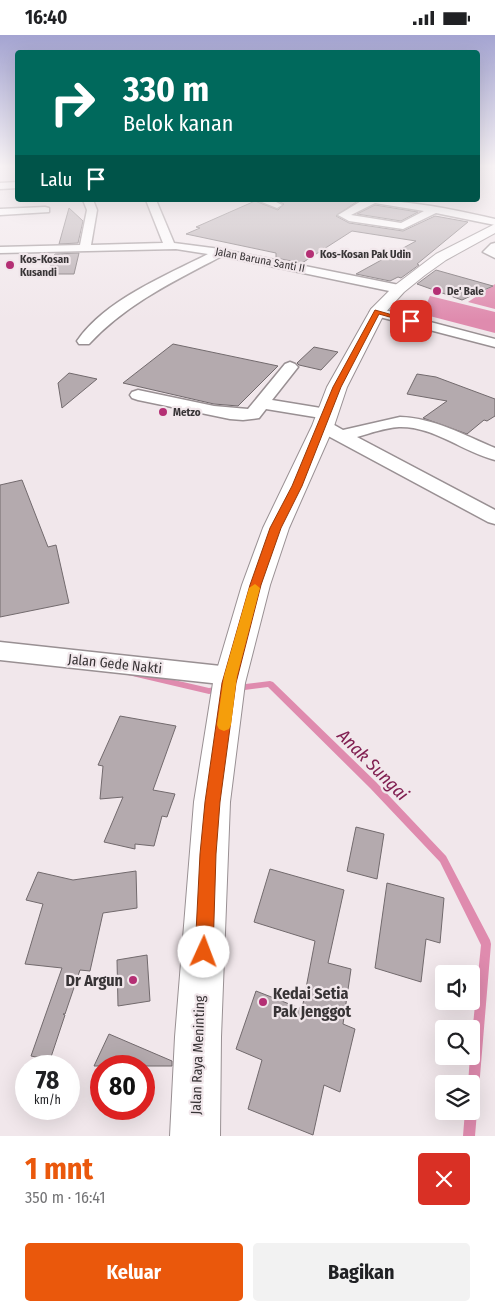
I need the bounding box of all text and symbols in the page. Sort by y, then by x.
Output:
text: 16:40 [25,6,67,29]
text: 330 m [123,68,209,110]
icon: right [40,70,105,135]
text: Belok kanan [123,110,233,137]
icon: arrive [82,165,110,193]
text: Lalu [40,168,72,191]
street label: Jalan Baruna Santi II [214,245,306,275]
marker: Kos-Kosan Pak Udin [304,248,316,260]
place label: Kos-Kosan Pak Udin [320,248,411,261]
place label: Kos-Kosan Kusandi [20,253,69,279]
marker: Kos-Kosan Kusandi [4,259,16,271]
marker: De' Bale [431,285,443,297]
place label: De' Bale [447,285,484,298]
pin [390,300,432,342]
icon: arrive [397,307,425,335]
marker: Metzo [157,406,169,418]
place label: Metzo [173,406,201,419]
street label: Jalan Gede Nakti [67,651,163,677]
water label: Anak Sungai [332,724,414,806]
position arrow [177,925,229,977]
map controls [435,965,480,1120]
button: sound [435,965,480,1010]
place label: Dr Argun [65,971,123,990]
marker: Dr Argun [127,974,139,986]
place label: Kedai Setia Pak Jenggot [273,984,352,1021]
street label: Jalan Raya Meninting [187,995,209,1115]
marker: Kedai Setia Pak Jenggot [257,996,269,1008]
button: search [435,1020,480,1065]
speed limit sign: 80 [90,1055,155,1120]
text: 78 [36,1066,59,1096]
button: layers [435,1075,480,1120]
text: km/h [34,1093,61,1107]
text: 1 mnt [25,1151,93,1187]
button: close [418,1153,470,1205]
text: 350 m · 16:41 [25,1188,105,1207]
button: Keluar [25,1243,243,1301]
button: Bagikan [253,1243,470,1301]

